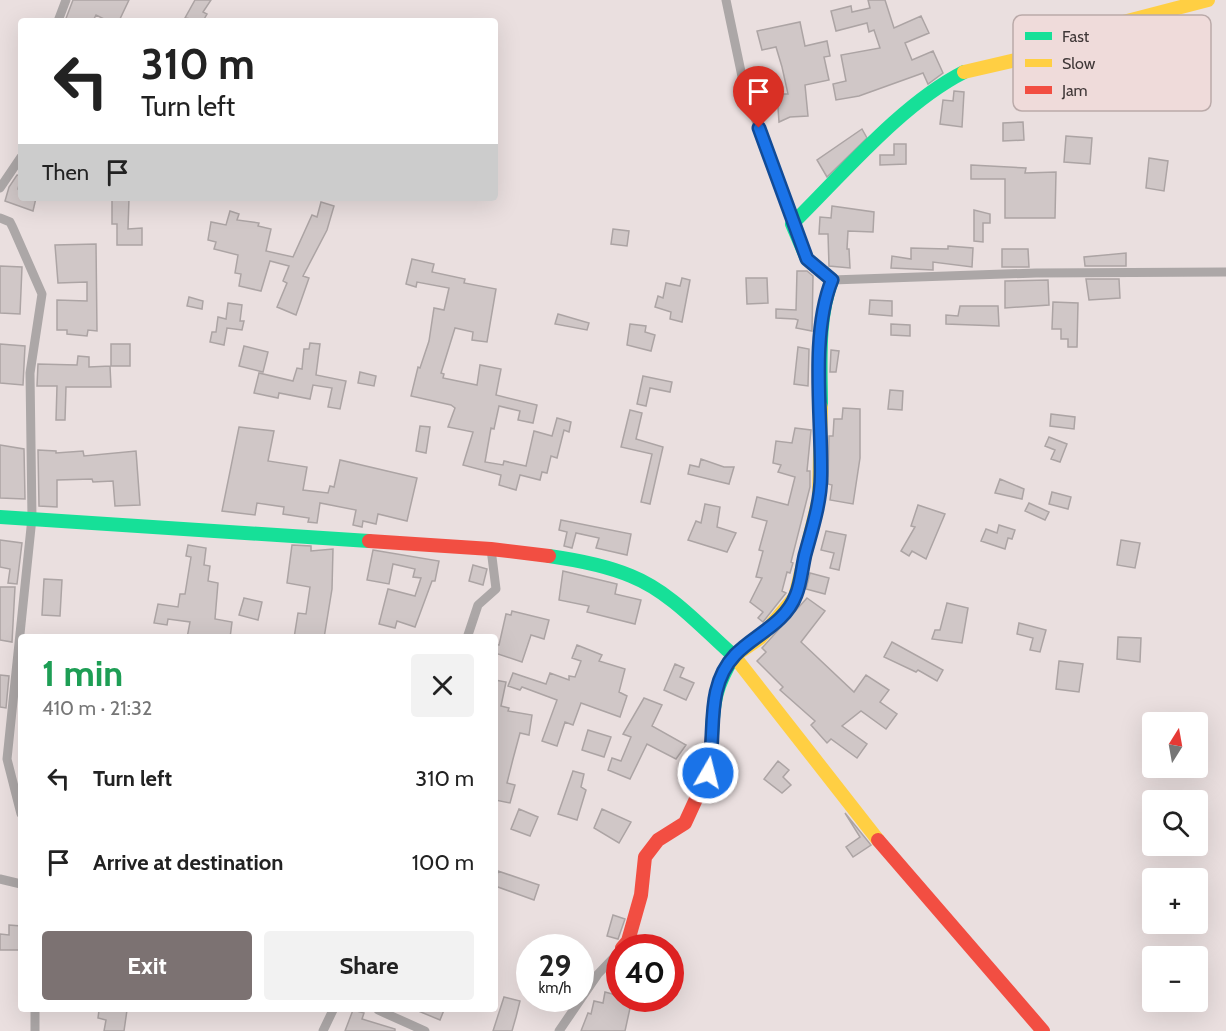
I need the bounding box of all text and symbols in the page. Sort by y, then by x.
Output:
legend [1013,15,1211,111]
text: Fast [1062,27,1090,46]
text: 310 m [141,38,255,90]
icon: left [42,42,120,120]
text: Slow [1062,54,1096,73]
pin [733,66,784,128]
icon: arrive [742,75,775,108]
text: Jam [1061,81,1088,100]
text: Turn left [141,90,235,123]
icon: arrive [101,156,134,189]
text: Then [42,159,89,186]
text: 1 min [42,651,123,695]
button: close [411,654,474,717]
text: 410 m · 21:32 [42,696,152,720]
north arrow [1142,712,1208,778]
map controls [1142,712,1208,1012]
position arrow [676,741,740,805]
icon: left [42,762,75,795]
text: Turn left [93,765,172,792]
text: 310 m [415,765,474,792]
button: search [1142,790,1208,856]
icon: arrive [42,846,75,879]
text: Arrive at destination [93,849,283,876]
text: 100 m [412,849,474,876]
button: + [1142,868,1208,934]
button: Exit [42,931,252,1000]
button: Share [264,931,474,1000]
speed limit sign: 40 [606,934,684,1012]
button: − [1142,946,1208,1012]
text: 29 [539,947,571,984]
text: km/h [539,979,571,997]

